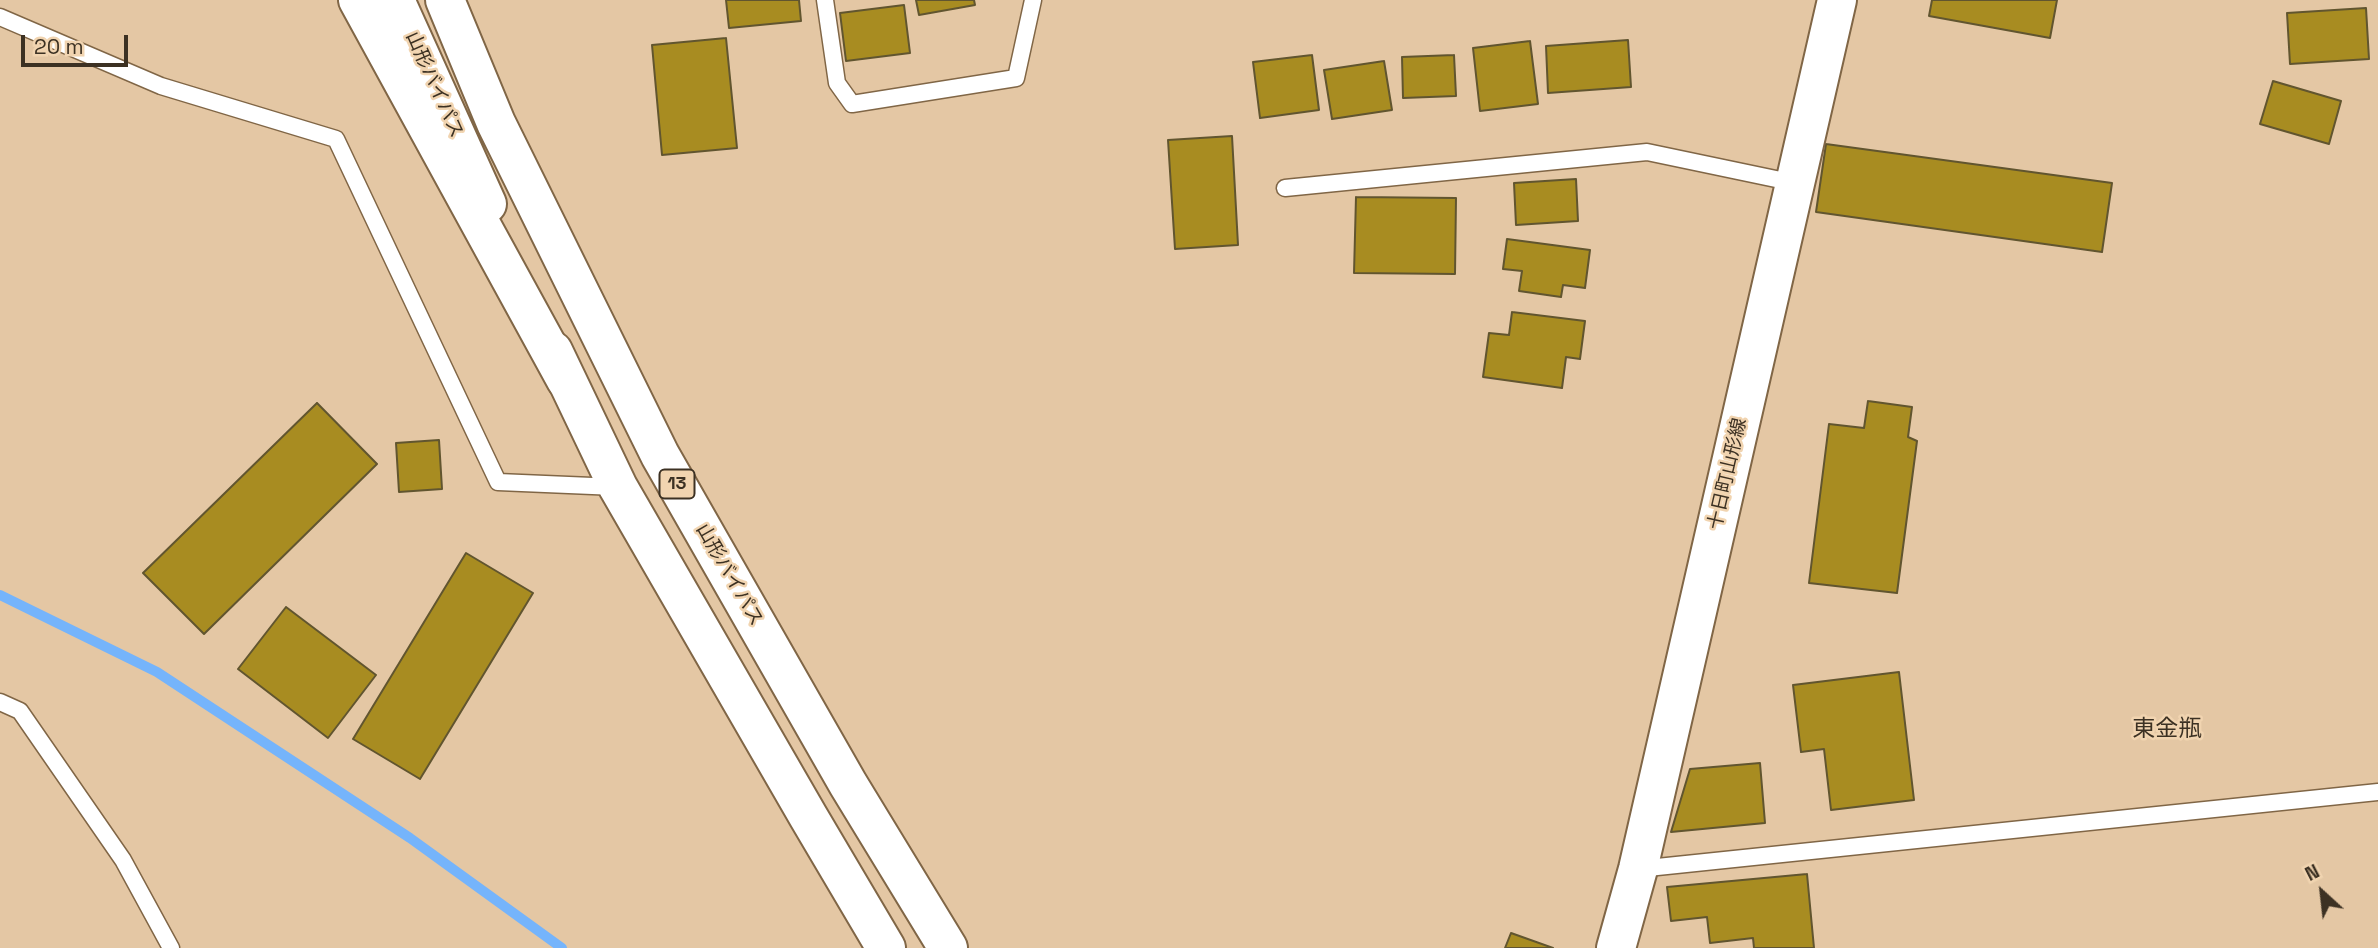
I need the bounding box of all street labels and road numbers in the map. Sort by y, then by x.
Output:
street label: 山形バイパス [400,28,468,142]
street label: 十日町山形線 [1704,416,1752,532]
road number: 13 [660,470,694,498]
street label: 山形バイパス [691,520,767,630]

